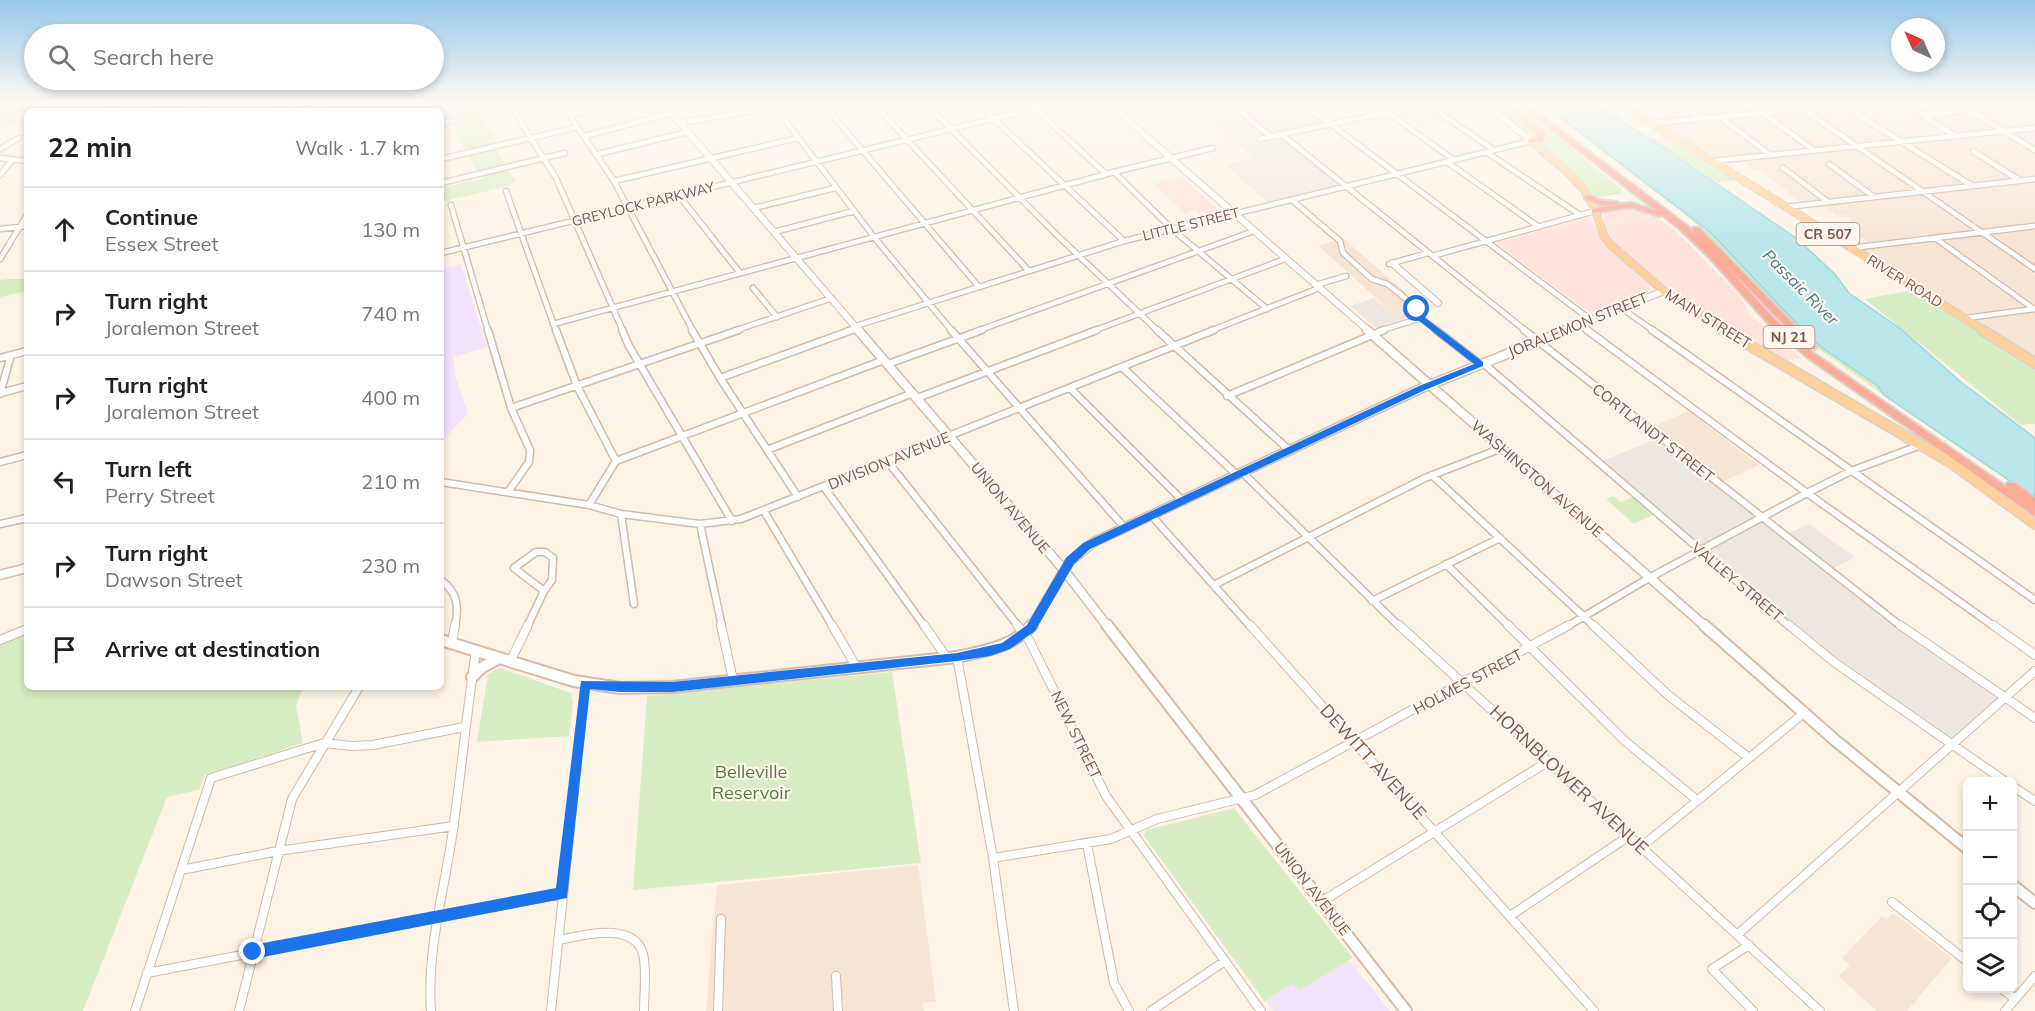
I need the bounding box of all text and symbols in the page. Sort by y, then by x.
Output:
north arrow [1891,18,1945,72]
search box [24,24,444,90]
icon: search [45,41,78,74]
text: Search here [93,43,214,71]
text: 22 min [48,131,132,164]
text: Walk · 1.7 km [295,135,420,160]
street label: GREYLOCK PARKWAY [570,177,717,230]
text: Continue [105,203,198,231]
street label: LITTLE STREET [1141,203,1242,245]
icon: ahead [48,213,81,246]
text: 130 m [361,217,420,242]
road number: CR 507 [1796,223,1860,245]
text: Essex Street [105,231,218,256]
water label: Passaic River [1759,245,1844,330]
street label: RIVER ROAD [1864,251,1946,311]
street label: MAIN STREET [1662,285,1755,353]
text: Turn right [105,287,208,315]
street label: JORALEMON STREET [1505,288,1651,361]
route start [1403,295,1429,321]
icon: right [48,297,81,330]
text: 740 m [361,301,420,326]
text: Joralemon Street [105,315,259,340]
road number: NJ 21 [1764,326,1814,348]
text: Turn right [105,371,208,399]
street label: CORTLANDT STREET [1589,379,1718,486]
icon: right [48,381,81,414]
text: 400 m [361,385,420,410]
text: Joralemon Street [105,399,259,424]
street label: WASHINGTON AVENUE [1467,416,1607,541]
street label: DIVISION AVENUE [825,427,953,494]
text: Turn left [105,455,192,483]
street label: UNION AVENUE [967,458,1054,557]
icon: left [48,465,81,498]
text: 210 m [361,469,420,494]
text: Perry Street [105,483,215,508]
street label: VALLEY STREET [1688,538,1787,625]
text: Turn right [105,539,208,567]
icon: right [48,549,81,582]
text: 230 m [361,553,420,578]
text: Dawson Street [105,567,243,592]
icon: arrive [48,633,81,666]
text: Arrive at destination [105,635,320,663]
street label: HOLMES STREET [1410,645,1526,718]
street label: NEW STREET [1047,688,1106,782]
street label: DEWITT AVENUE [1315,699,1431,824]
street label: HORNBLOWER AVENUE [1485,700,1654,859]
park label: Belleville Reservoir [712,760,791,804]
map controls [1963,777,2017,993]
button: + [1963,777,2017,831]
button: − [1963,831,2017,885]
street label: UNION AVENUE [1270,838,1355,939]
button: locate [1963,885,2017,939]
route end [239,938,265,964]
button: layers [1963,939,2017,993]

